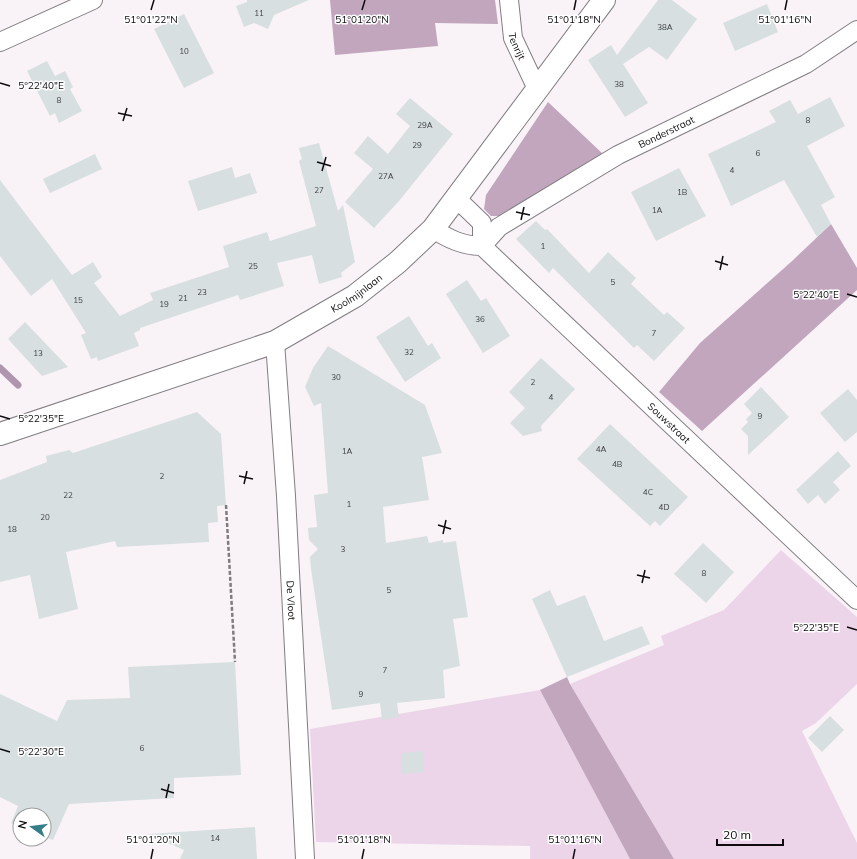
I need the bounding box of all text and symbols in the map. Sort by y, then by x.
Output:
house number: 11 [254,8,264,18]
text: 51°01'22"N [124,13,178,26]
text: 51°01'20"N [335,13,389,26]
text: 51°01'18"N [547,13,601,26]
text: 51°01'16"N [758,13,812,26]
house number: 38A [657,22,673,32]
street label: Tenrijt [505,32,528,62]
house number: 10 [179,46,189,56]
text: 5°22'40"E [18,79,64,92]
house number: 38 [614,79,624,89]
house number: 8 [57,95,62,105]
street label: Bonderstraat [636,113,697,151]
house number: 8 [806,115,811,125]
house number: 29A [417,120,433,130]
house number: 29 [412,140,422,150]
house number: 6 [756,148,761,158]
house number: 4 [730,165,735,175]
house number: 27A [378,171,394,181]
house number: 27 [314,185,324,195]
house number: 1B [677,187,687,197]
house number: 1A [652,205,662,215]
house number: 1 [541,241,546,251]
house number: 25 [248,261,258,271]
street label: Koolmijnlaan [328,271,385,316]
house number: 5 [611,277,616,287]
house number: 23 [197,287,207,297]
text: 5°22'40"E [793,288,839,301]
house number: 21 [178,293,188,303]
house number: 15 [73,295,83,305]
house number: 19 [159,299,169,309]
house number: 36 [475,314,485,324]
house number: 7 [652,328,657,338]
house number: 32 [404,347,414,357]
house number: 13 [33,348,43,358]
house number: 30 [331,372,341,382]
house number: 2 [531,377,536,387]
house number: 4 [549,392,554,402]
street label: Souwstraat [645,400,693,447]
house number: 9 [758,411,763,421]
text: 5°22'35"E [18,412,64,425]
house number: 4A [596,444,606,454]
house number: 1A [342,446,352,456]
house number: 4B [612,459,622,469]
house number: 2 [160,471,165,481]
house number: 4C [643,487,654,497]
house number: 22 [63,490,73,500]
house number: 1 [347,499,352,509]
house number: 4D [659,502,669,512]
house number: 20 [40,512,50,522]
house number: 18 [7,524,17,534]
house number: 3 [341,544,346,554]
house number: 8 [702,568,707,578]
street label: De Vloot [283,580,299,621]
house number: 5 [387,585,392,595]
text: 5°22'35"E [793,621,839,634]
house number: 7 [383,665,388,675]
house number: 9 [359,689,364,699]
house number: 6 [140,743,145,753]
text: 5°22'30"E [18,745,64,758]
north arrow [12,807,52,847]
text: N [14,819,30,830]
scale bar [717,821,783,847]
text: 20 m [723,827,751,842]
text: 51°01'20"N [126,833,180,846]
house number: 14 [210,833,220,843]
text: 51°01'18"N [337,833,391,846]
text: 51°01'16"N [548,833,602,846]

